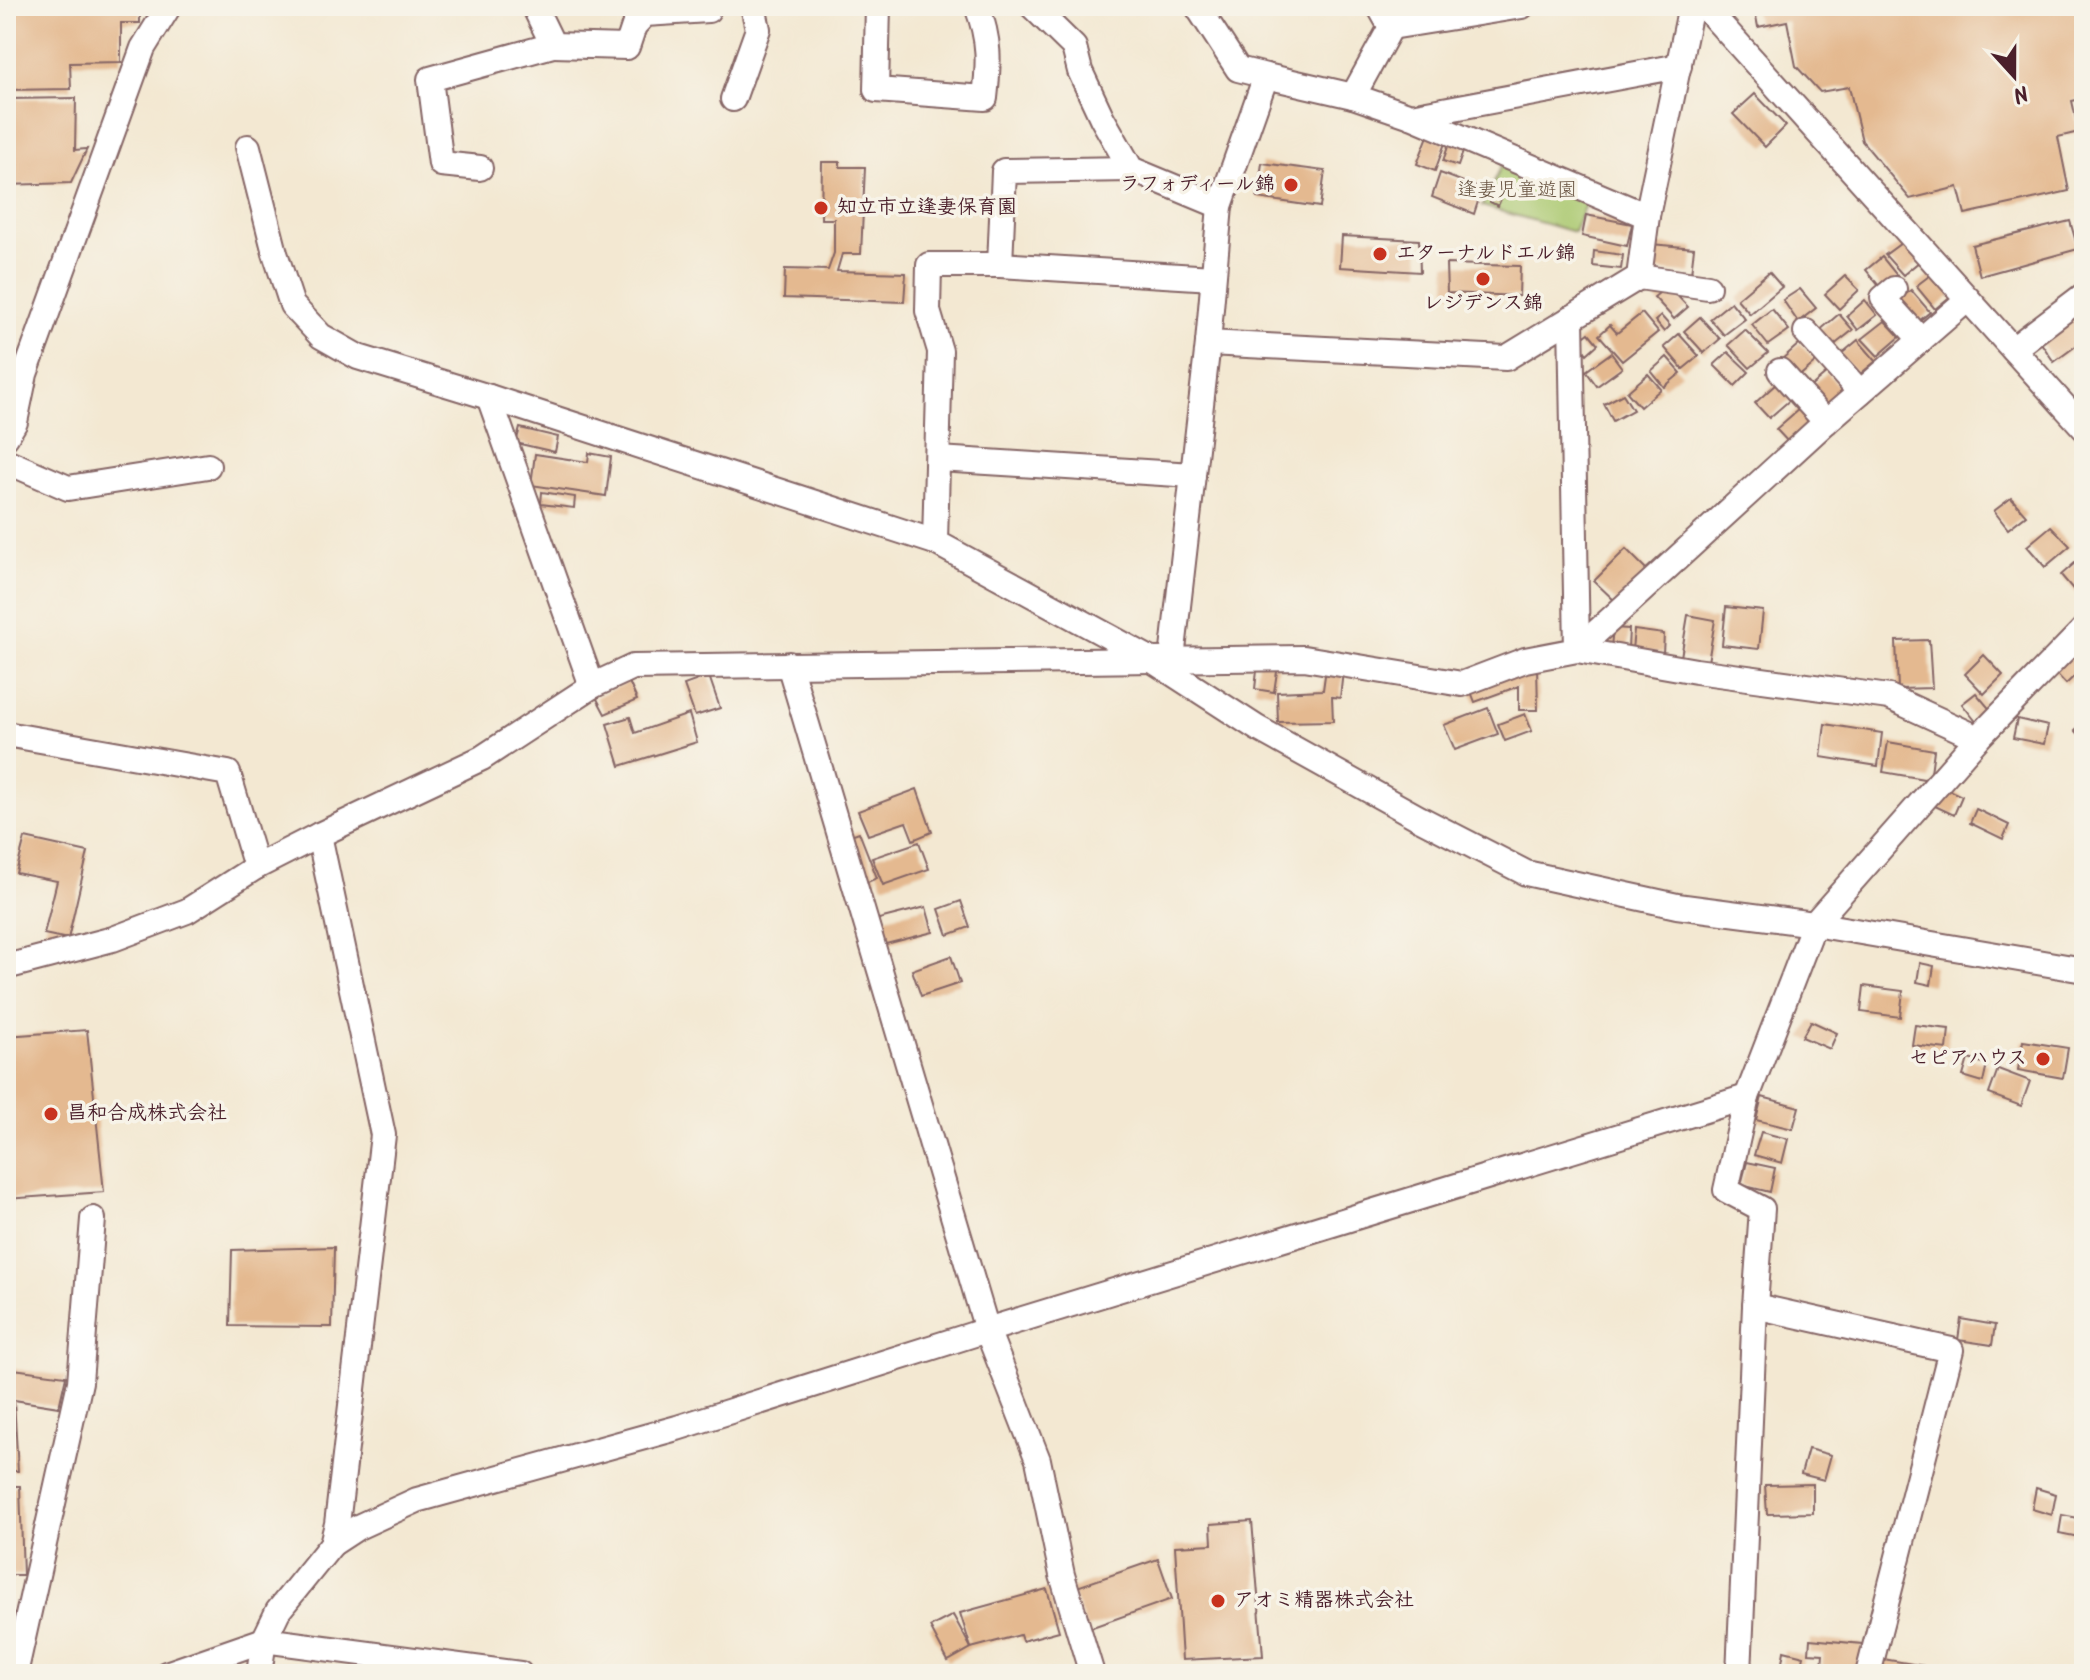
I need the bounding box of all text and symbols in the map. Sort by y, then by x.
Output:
north arrow [1974,36,2054,116]
text: N [2007,74,2033,111]
place label: ラフォディール錦 [1120,169,1275,201]
park label: 逢妻児童遊園 [1457,175,1577,207]
marker: ラフォディール錦 [1282,176,1300,194]
place label: 知立市立逢妻保育園 [837,192,1017,224]
marker: 知立市立逢妻保育園 [812,199,830,217]
place label: エターナルドエル錦 [1396,238,1576,270]
marker: エターナルドエル錦 [1371,245,1389,263]
marker: レジデンス錦 [1474,270,1492,288]
place label: レジデンス錦 [1423,288,1543,320]
place label: セピアハウス [1909,1043,2027,1075]
marker: セピアハウス [2034,1050,2052,1068]
place label: 昌和合成株式会社 [67,1098,227,1130]
marker: 昌和合成株式会社 [42,1105,60,1123]
place label: アオミ精器株式会社 [1234,1585,1414,1617]
marker: アオミ精器株式会社 [1209,1592,1227,1610]

